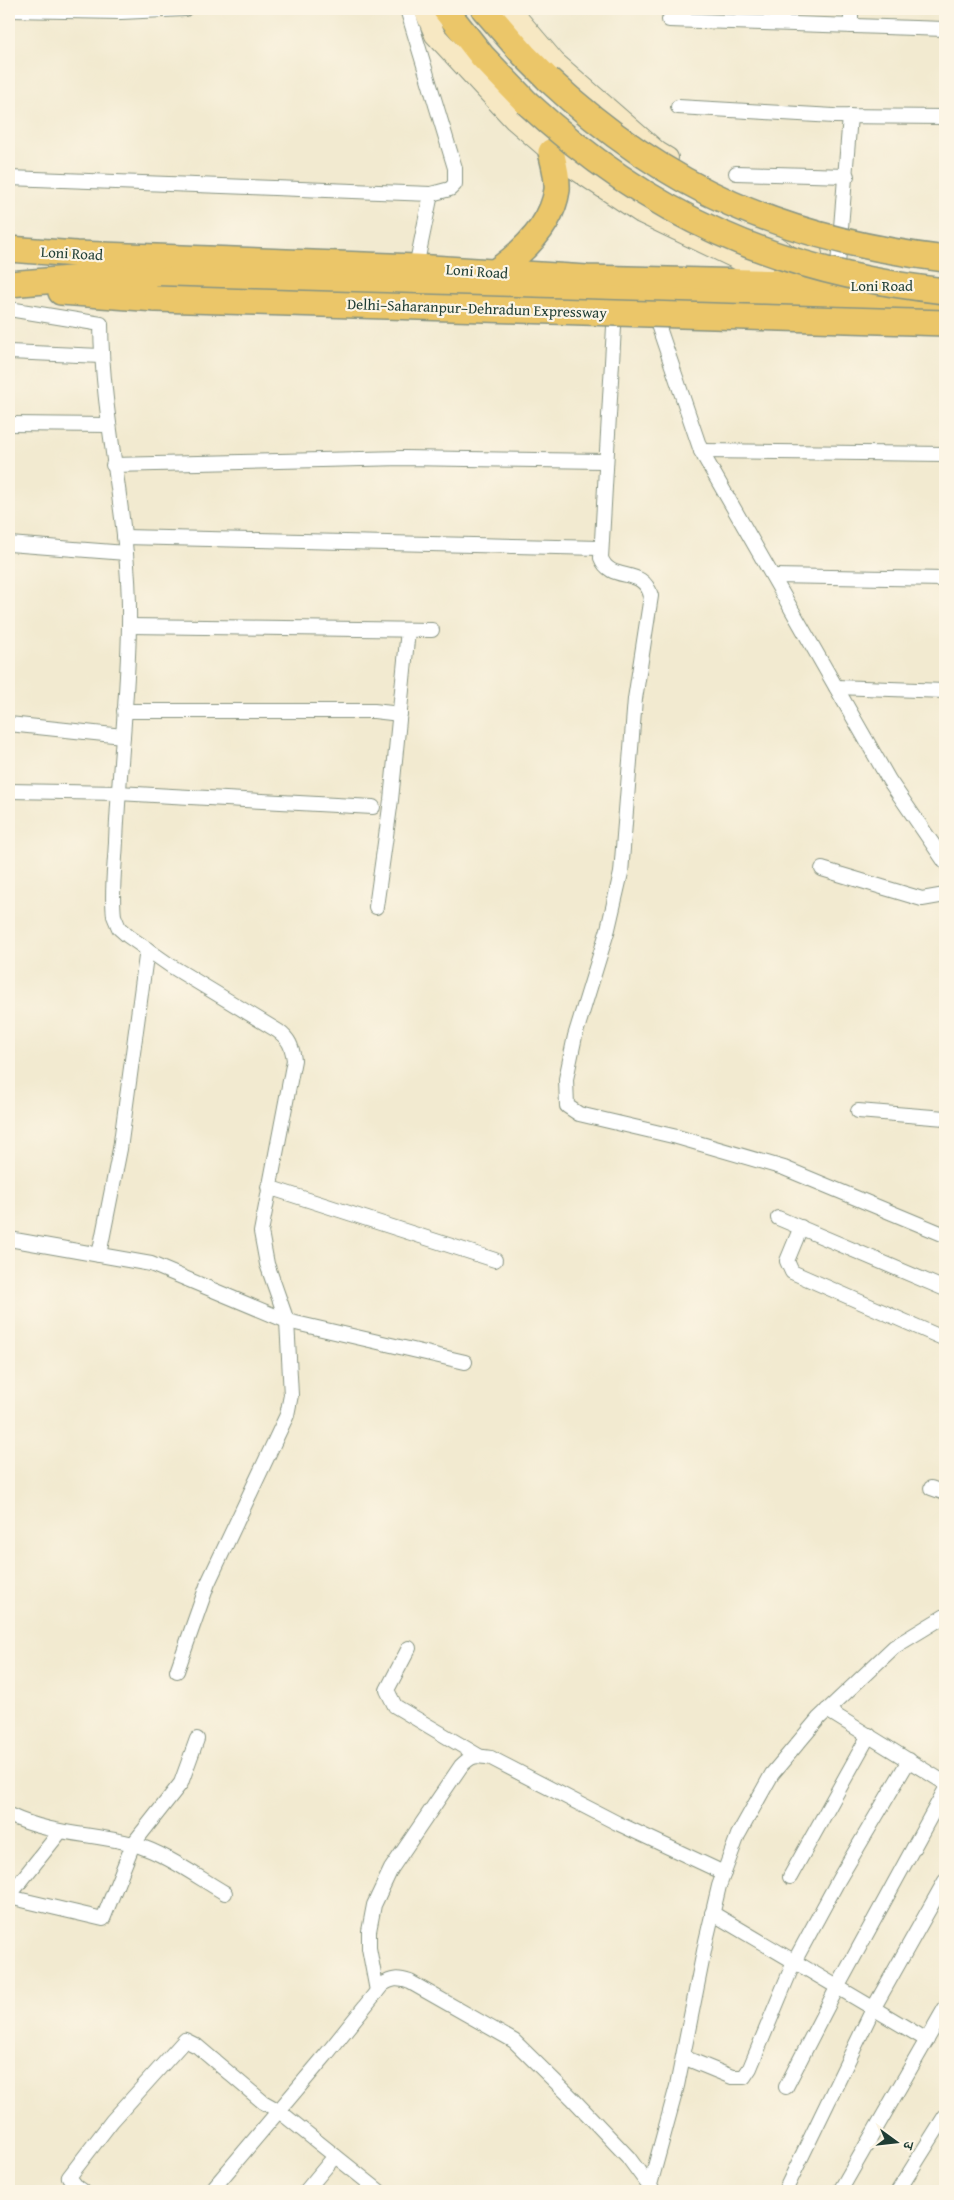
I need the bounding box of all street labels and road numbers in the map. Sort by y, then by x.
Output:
street label: Loni Road [40,241,104,265]
street label: Loni Road [445,258,509,284]
street label: Loni Road [851,275,913,296]
street label: Delhi–Saharanpur–Dehradun Expressway [347,293,608,323]

